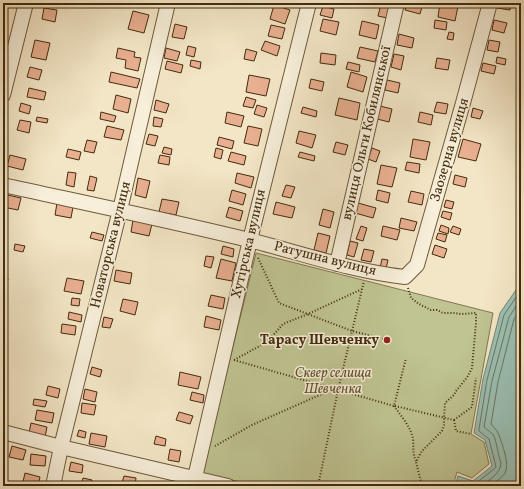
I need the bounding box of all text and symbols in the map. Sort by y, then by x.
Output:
street label: вулиця Ольги Кобилянської [338,44,396,222]
street label: Заозерна вулиця [426,96,474,204]
street label: Новаторська вулиця [86,180,136,310]
street label: Хутірська вулиця [227,188,271,300]
street label: Ратушна вулиця [272,237,378,281]
place label: Тарасу Шевченку [260,331,379,350]
marker: Тарасу Шевченку [382,335,392,345]
park label: Сквер селища Шевченка [295,364,372,399]

